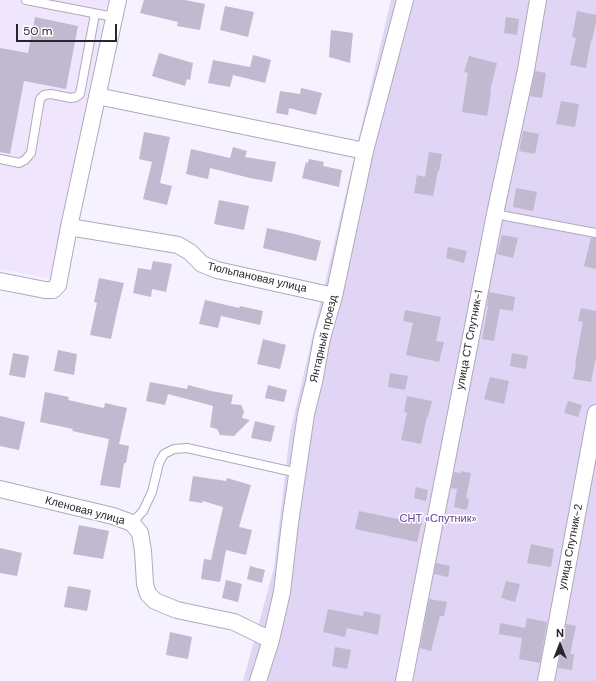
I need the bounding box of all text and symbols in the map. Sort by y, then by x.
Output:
scale bar [18,16,119,42]
text: 50 m [23,23,52,39]
street label: Тюльпановая улица [206,260,308,296]
street label: улица СТ Спутник-1 [454,289,486,391]
street label: Янтарный проезд [308,294,340,384]
street label: Кленовая улица [44,494,126,528]
street label: улица Спутник-2 [556,503,586,591]
park label: СНТ «Спутник» [400,512,476,526]
north arrow [540,625,580,665]
text: N [556,626,564,640]

